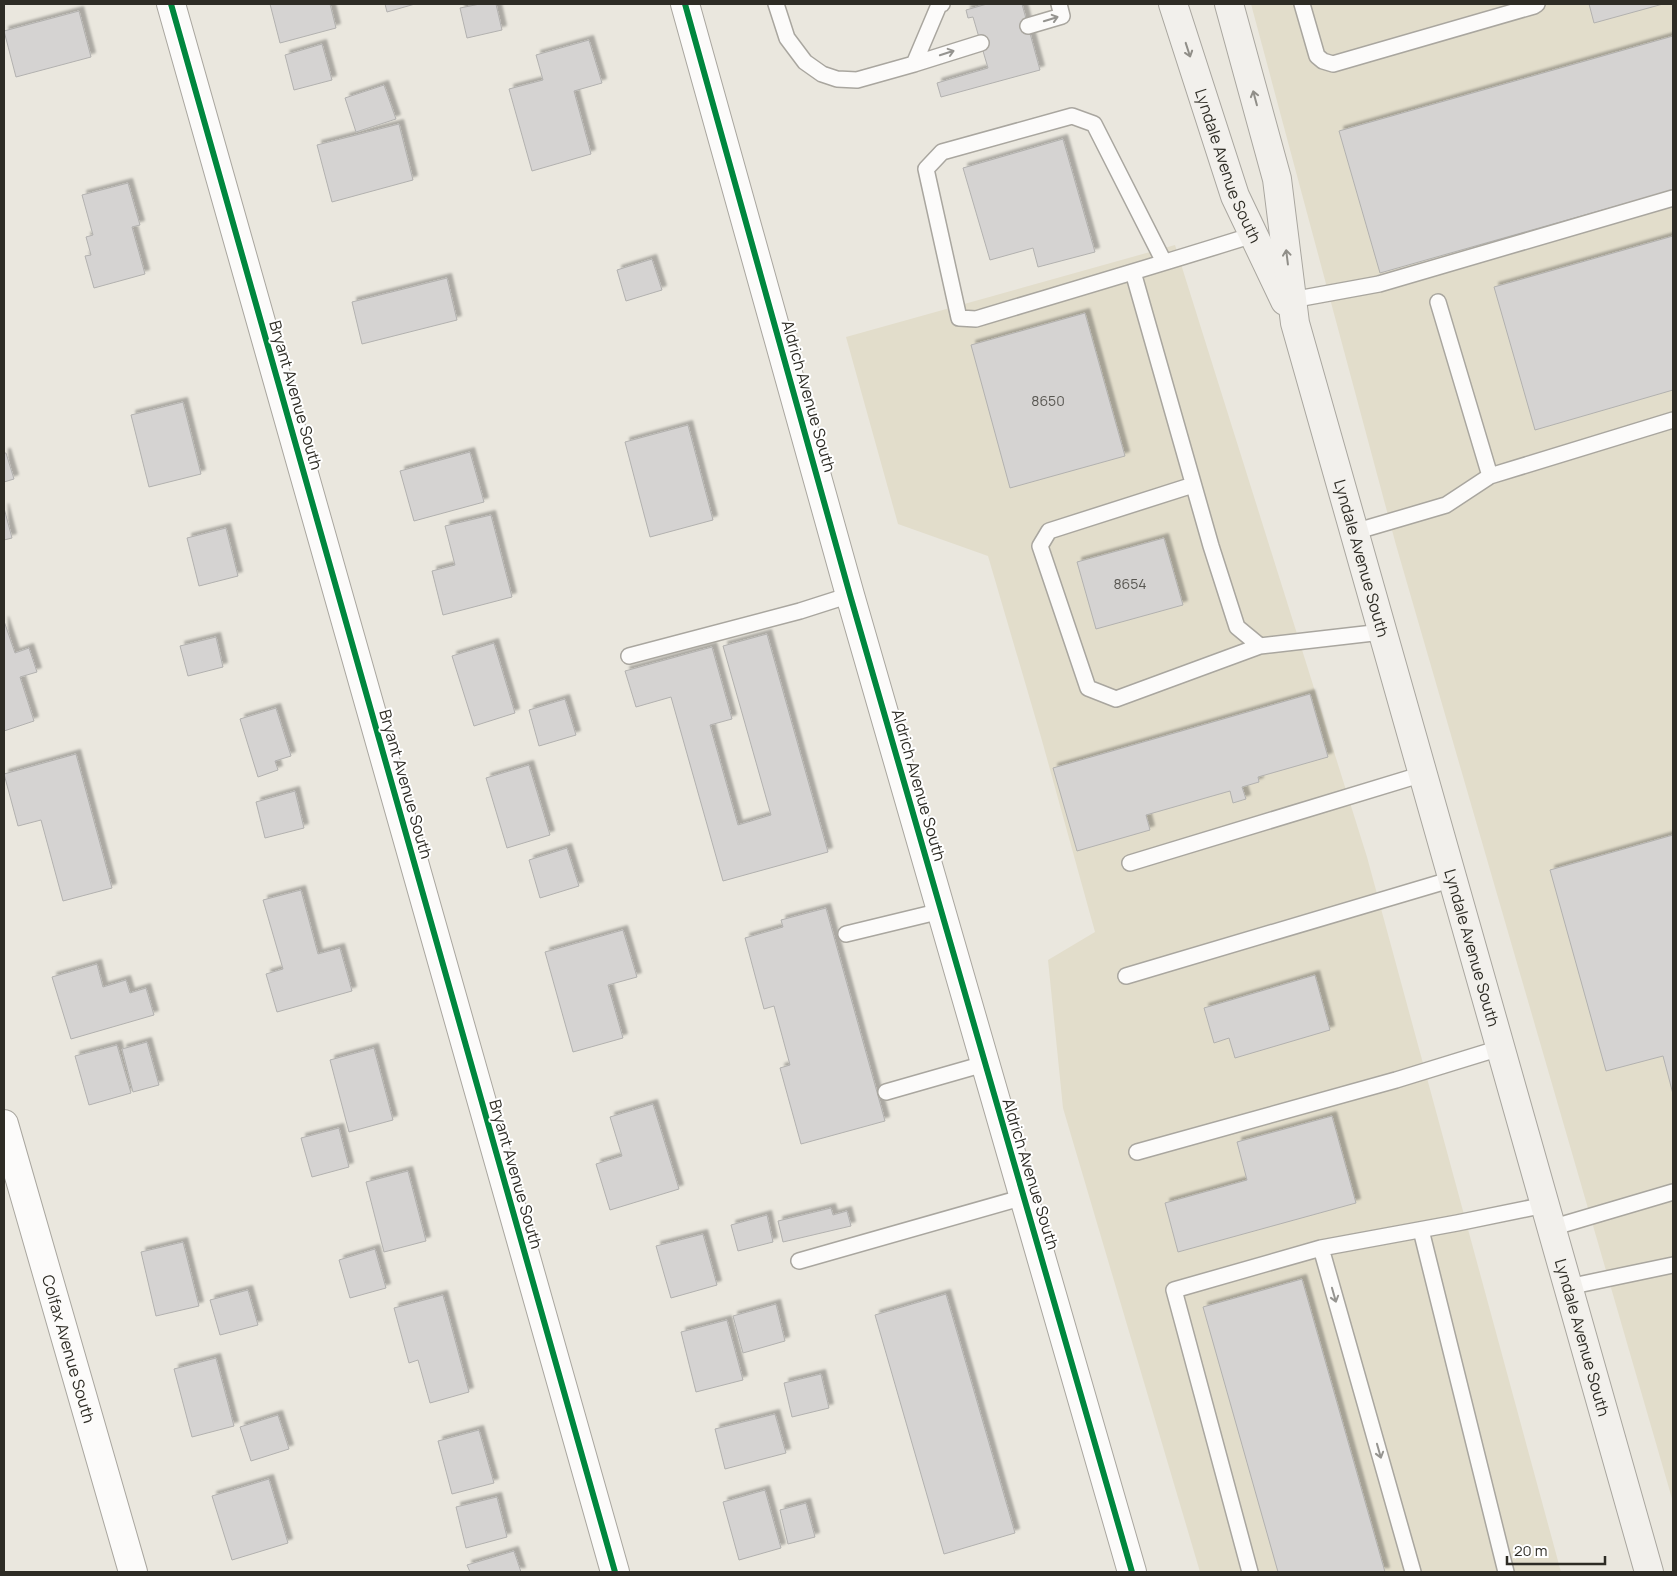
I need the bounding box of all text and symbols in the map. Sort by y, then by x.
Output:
one-way arrow [1043,14,1059,24]
one-way arrow [1184,42,1194,58]
one-way arrow [939,48,955,58]
street label: Lyndale Avenue South [1190,86,1267,246]
one-way arrow [1250,91,1259,107]
one-way arrow [1282,250,1292,266]
street label: Aldrich Avenue South [777,317,841,475]
street label: Bryant Avenue South [264,318,328,472]
house number: 8650 [1031,391,1065,410]
street label: Lyndale Avenue South [1329,477,1394,639]
house number: 8654 [1113,574,1147,593]
street label: Aldrich Avenue South [887,706,951,864]
street label: Bryant Avenue South [374,707,438,861]
street label: Lyndale Avenue South [1439,866,1505,1029]
street label: Aldrich Avenue South [998,1096,1064,1252]
street label: Bryant Avenue South [484,1097,548,1251]
street label: Lyndale Avenue South [1550,1256,1615,1419]
street label: Colfax Avenue South [37,1272,101,1426]
one-way arrow [1330,1287,1340,1303]
one-way arrow [1375,1443,1384,1459]
scale bar [1507,1534,1604,1566]
text: 20 m [1514,1540,1547,1561]

